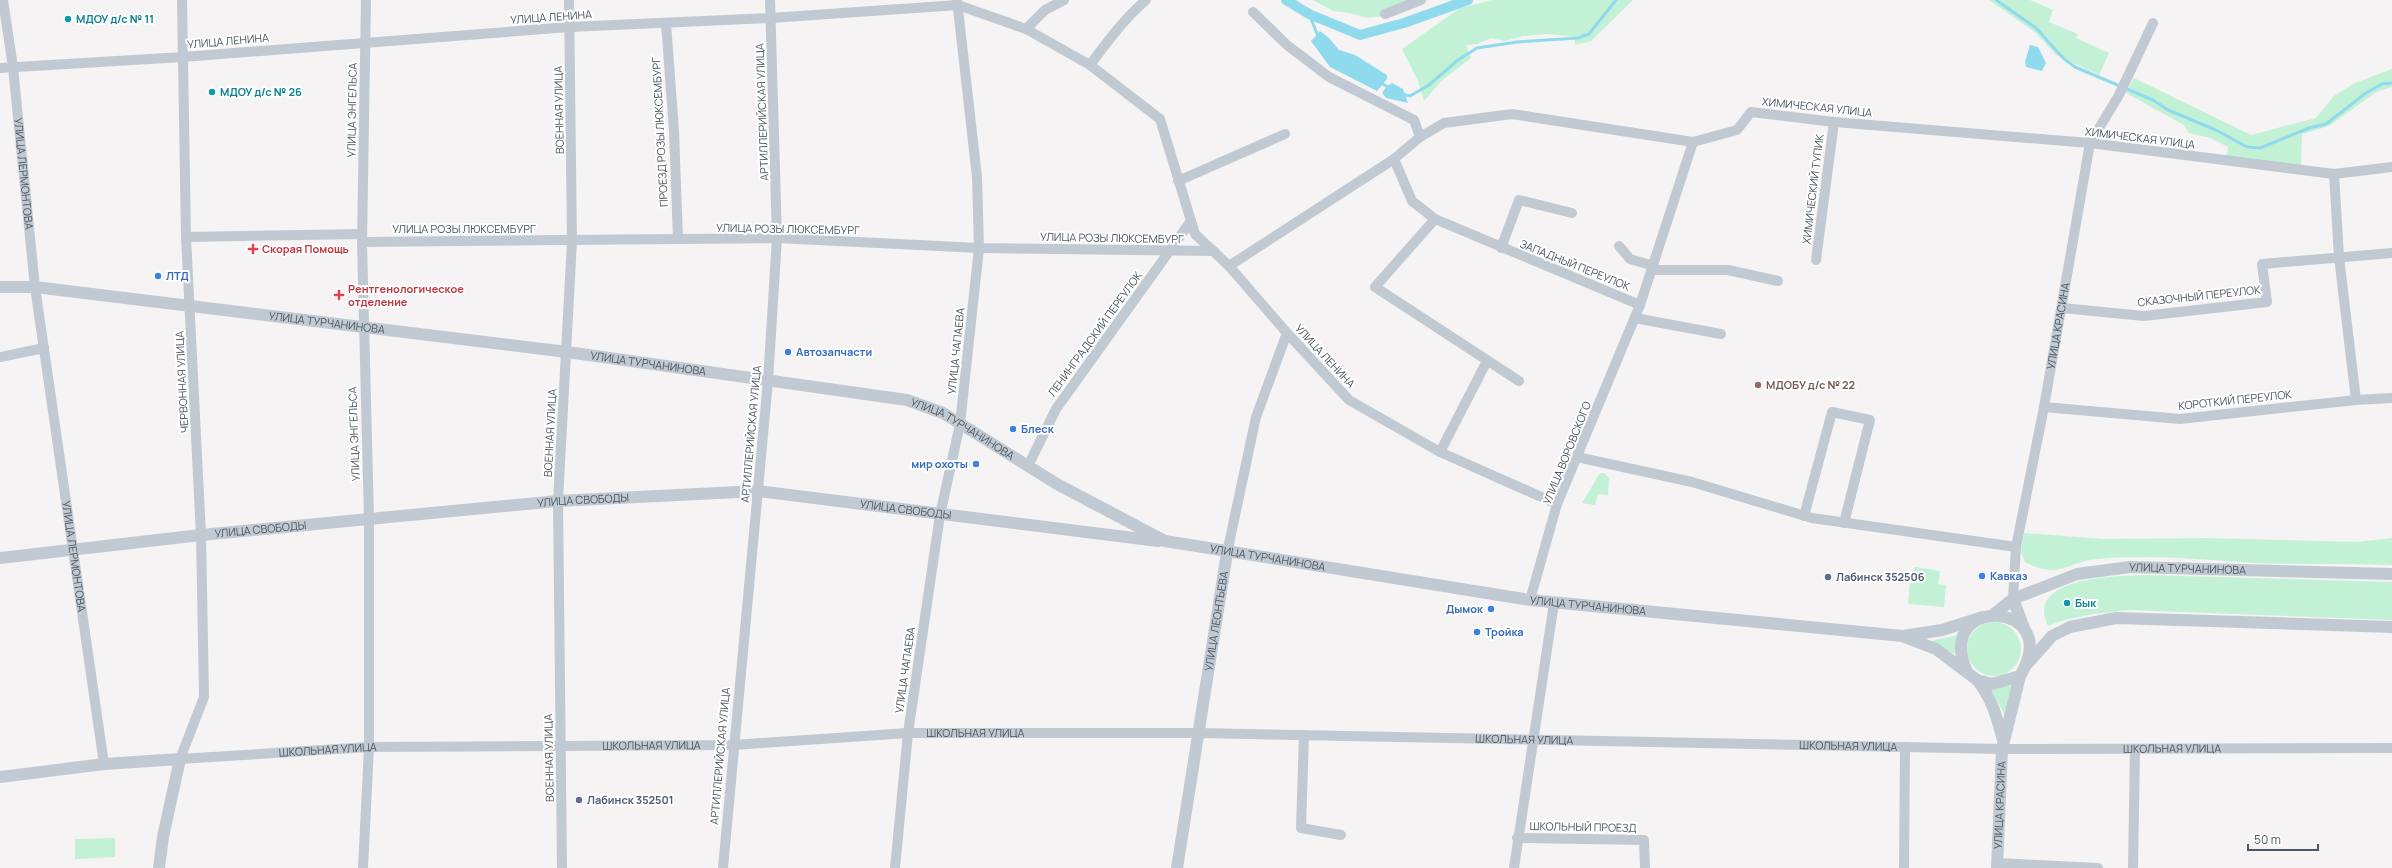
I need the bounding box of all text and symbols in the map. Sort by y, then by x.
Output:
street label: УЛИЦА ЛЕНИНА [510,6,592,27]
place label: МДОУ д/с № 11 [76,11,154,26]
marker: МДОУ д/с № 11 [63,14,73,24]
street label: УЛИЦА ЛЕНИНА [187,29,269,52]
street label: АРТИЛЛЕРИЙСКАЯ УЛИЦА [752,43,771,181]
street label: ПРОЕЗД РОЗЫ ЛЮКСЕМБУРГ [648,56,671,207]
street label: УЛИЦА ЭНГЕЛЬСА [343,62,360,158]
street label: ВОЕННАЯ УЛИЦА [550,66,567,154]
place label: МДОУ д/с № 26 [220,84,302,99]
marker: МДОУ д/с № 26 [207,87,217,97]
street label: ХИМИЧЕСКАЯ УЛИЦА [1761,93,1873,120]
street label: УЛИЦА ЛЕРМОНТОВА [11,117,37,230]
street label: ХИМИЧЕСКАЯ УЛИЦА [2084,123,2196,152]
street label: ХИМИЧЕСКИЙ ТУПИК [1798,133,1827,245]
street label: УЛИЦА РОЗЫ ЛЮКСЕМБУРГ [716,220,860,237]
street label: УЛИЦА РОЗЫ ЛЮКСЕМБУРГ [392,221,536,236]
street label: УЛИЦА РОЗЫ ЛЮКСЕМБУРГ [1040,229,1184,246]
street label: ЗАПАДНЫЙ ПЕРЕУЛОК [1518,236,1633,294]
place label: Скорая Помощь [262,241,349,256]
marker: Скорая Помощь [247,243,259,255]
place label: ЛТД [166,268,189,283]
street label: ЛЕНИНГРАДСКИЙ ПЕРЕУЛОК [1044,268,1145,399]
marker: ЛТД [153,271,163,281]
place label: Рентгенологическое отделение [348,281,464,309]
street label: УЛИЦА КРАСИНА [2043,281,2073,371]
street label: СКАЗОЧНЫЙ ПЕРЕУЛОК [2137,282,2262,309]
marker: Рентгенологическое отделение [333,289,345,301]
street label: УЛИЦА ЧАПАЕВА [943,307,968,395]
street label: УЛИЦА ТУРЧАНИНОВА [268,308,386,337]
street label: УЛИЦА ЛЕНИНА [1292,321,1359,391]
street label: ЧЕРВОННАЯ УЛИЦА [171,331,192,433]
place label: Автозапчасти [796,344,872,359]
street label: УЛИЦА ТУРЧАНИНОВА [589,347,707,379]
marker: Автозапчасти [783,347,793,357]
street label: АРТИЛЛЕРИЙСКАЯ УЛИЦА [737,365,764,503]
place label: МДОБУ д/с № 22 [1766,377,1855,392]
marker: МДОБУ д/с № 22 [1753,380,1763,390]
street label: УЛИЦА ЭНГЕЛЬСА [344,386,363,482]
street label: КОРОТКИЙ ПЕРЕУЛОК [2178,386,2293,413]
street label: ВОЕННАЯ УЛИЦА [540,388,559,477]
street label: УЛИЦА ТУРЧАНИНОВА [909,394,1018,463]
street label: УЛИЦА ВОРОВСКОГО [1539,399,1594,507]
place label: Блеск [1021,421,1055,436]
marker: Блеск [1008,424,1018,434]
place label: мир охоты [911,456,968,471]
marker: мир охоты [971,459,981,469]
street label: УЛИЦА СВОБОДЫ [536,489,629,510]
street label: УЛИЦА СВОБОДЫ [859,496,952,522]
street label: УЛИЦА ЛЕРМОНТОВА [59,500,90,613]
street label: УЛИЦА СВОБОДЫ [214,517,307,541]
street label: УЛИЦА ТУРЧАНИНОВА [1209,540,1327,574]
street label: УЛИЦА ТУРЧАНИНОВА [2129,559,2246,577]
place label: Кавказ [1990,568,2028,583]
place label: Лабинск 352506 [1836,569,1925,584]
street label: УЛИЦА ЛЕОНТЬЕВА [1200,570,1231,672]
marker: Кавказ [1977,571,1987,581]
marker: Лабинск 352506 [1823,572,1833,582]
street label: УЛИЦА ТУРЧАНИНОВА [1529,592,1647,618]
place label: Бык [2075,595,2097,610]
marker: Бык [2062,598,2072,608]
place label: Дымок [1446,601,1484,616]
marker: Дымок [1486,604,1496,614]
place label: Тройка [1485,624,1524,639]
street label: УЛИЦА ЧАПАЕВА [891,626,918,714]
marker: Тройка [1472,627,1482,637]
street label: АРТИЛЛЕРИЙСКАЯ УЛИЦА [706,687,733,825]
street label: ВОЕННАЯ УЛИЦА [540,714,557,802]
street label: ШКОЛЬНАЯ УЛИЦА [926,725,1024,740]
street label: ШКОЛЬНАЯ УЛИЦА [1475,731,1573,747]
street label: ШКОЛЬНАЯ УЛИЦА [603,737,701,753]
street label: ШКОЛЬНАЯ УЛИЦА [1799,737,1897,754]
street label: ШКОЛЬНАЯ УЛИЦА [278,739,377,760]
street label: ШКОЛЬНАЯ УЛИЦА [2123,740,2221,756]
street label: УЛИЦА КРАСИНА [1990,761,2008,849]
place label: Лабинск 352501 [587,792,673,807]
marker: Лабинск 352501 [574,795,584,805]
street label: ШКОЛЬНЫЙ ПРОЕЗД [1529,818,1637,835]
scale bar [2248,826,2318,852]
text: 50 m [2254,831,2281,848]

